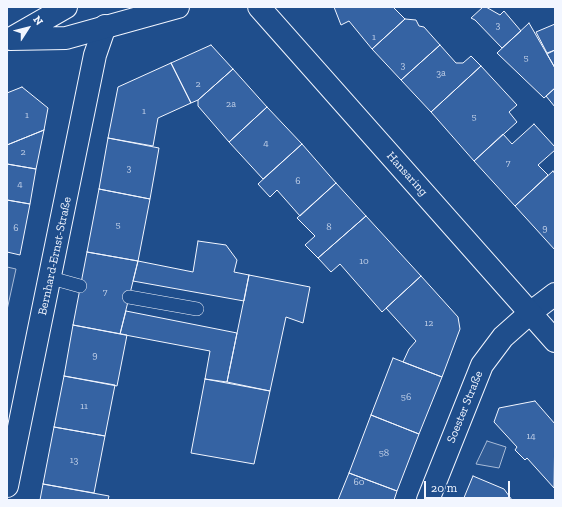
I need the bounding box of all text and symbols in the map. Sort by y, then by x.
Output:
north arrow [8,8,48,48]
text: N [30,13,46,28]
house number: 3 [496,19,500,31]
house number: 1 [372,31,376,43]
house number: 5 [523,52,529,64]
house number: 3 [401,59,405,71]
house number: 3a [436,67,446,79]
house number: 2 [195,78,201,90]
house number: 2a [226,98,236,110]
house number: 1 [142,105,146,117]
house number: 1 [25,109,29,121]
house number: 5 [471,111,477,123]
house number: 4 [263,137,269,149]
house number: 2 [20,146,26,158]
street label: Hansaring [383,149,431,199]
house number: 7 [506,157,510,169]
house number: 3 [127,162,131,174]
house number: 6 [295,175,301,187]
house number: 4 [17,178,23,190]
street label: Bernhard-Ernst-Straße [35,195,75,317]
house number: 5 [115,219,121,231]
house number: 8 [326,221,332,233]
house number: 6 [13,222,19,234]
house number: 9 [542,222,548,234]
house number: 10 [359,255,369,267]
house number: 7 [103,286,107,298]
house number: 12 [425,317,433,329]
house number: 9 [92,349,98,361]
street label: Soester Straße [444,369,486,445]
house number: 56 [401,391,411,403]
house number: 11 [80,400,88,412]
house number: 14 [526,430,536,442]
house number: 58 [379,447,389,459]
house number: 13 [70,454,78,466]
scale bar [426,473,512,499]
house number: 60 [353,476,365,488]
text: 20 m [431,481,457,495]

